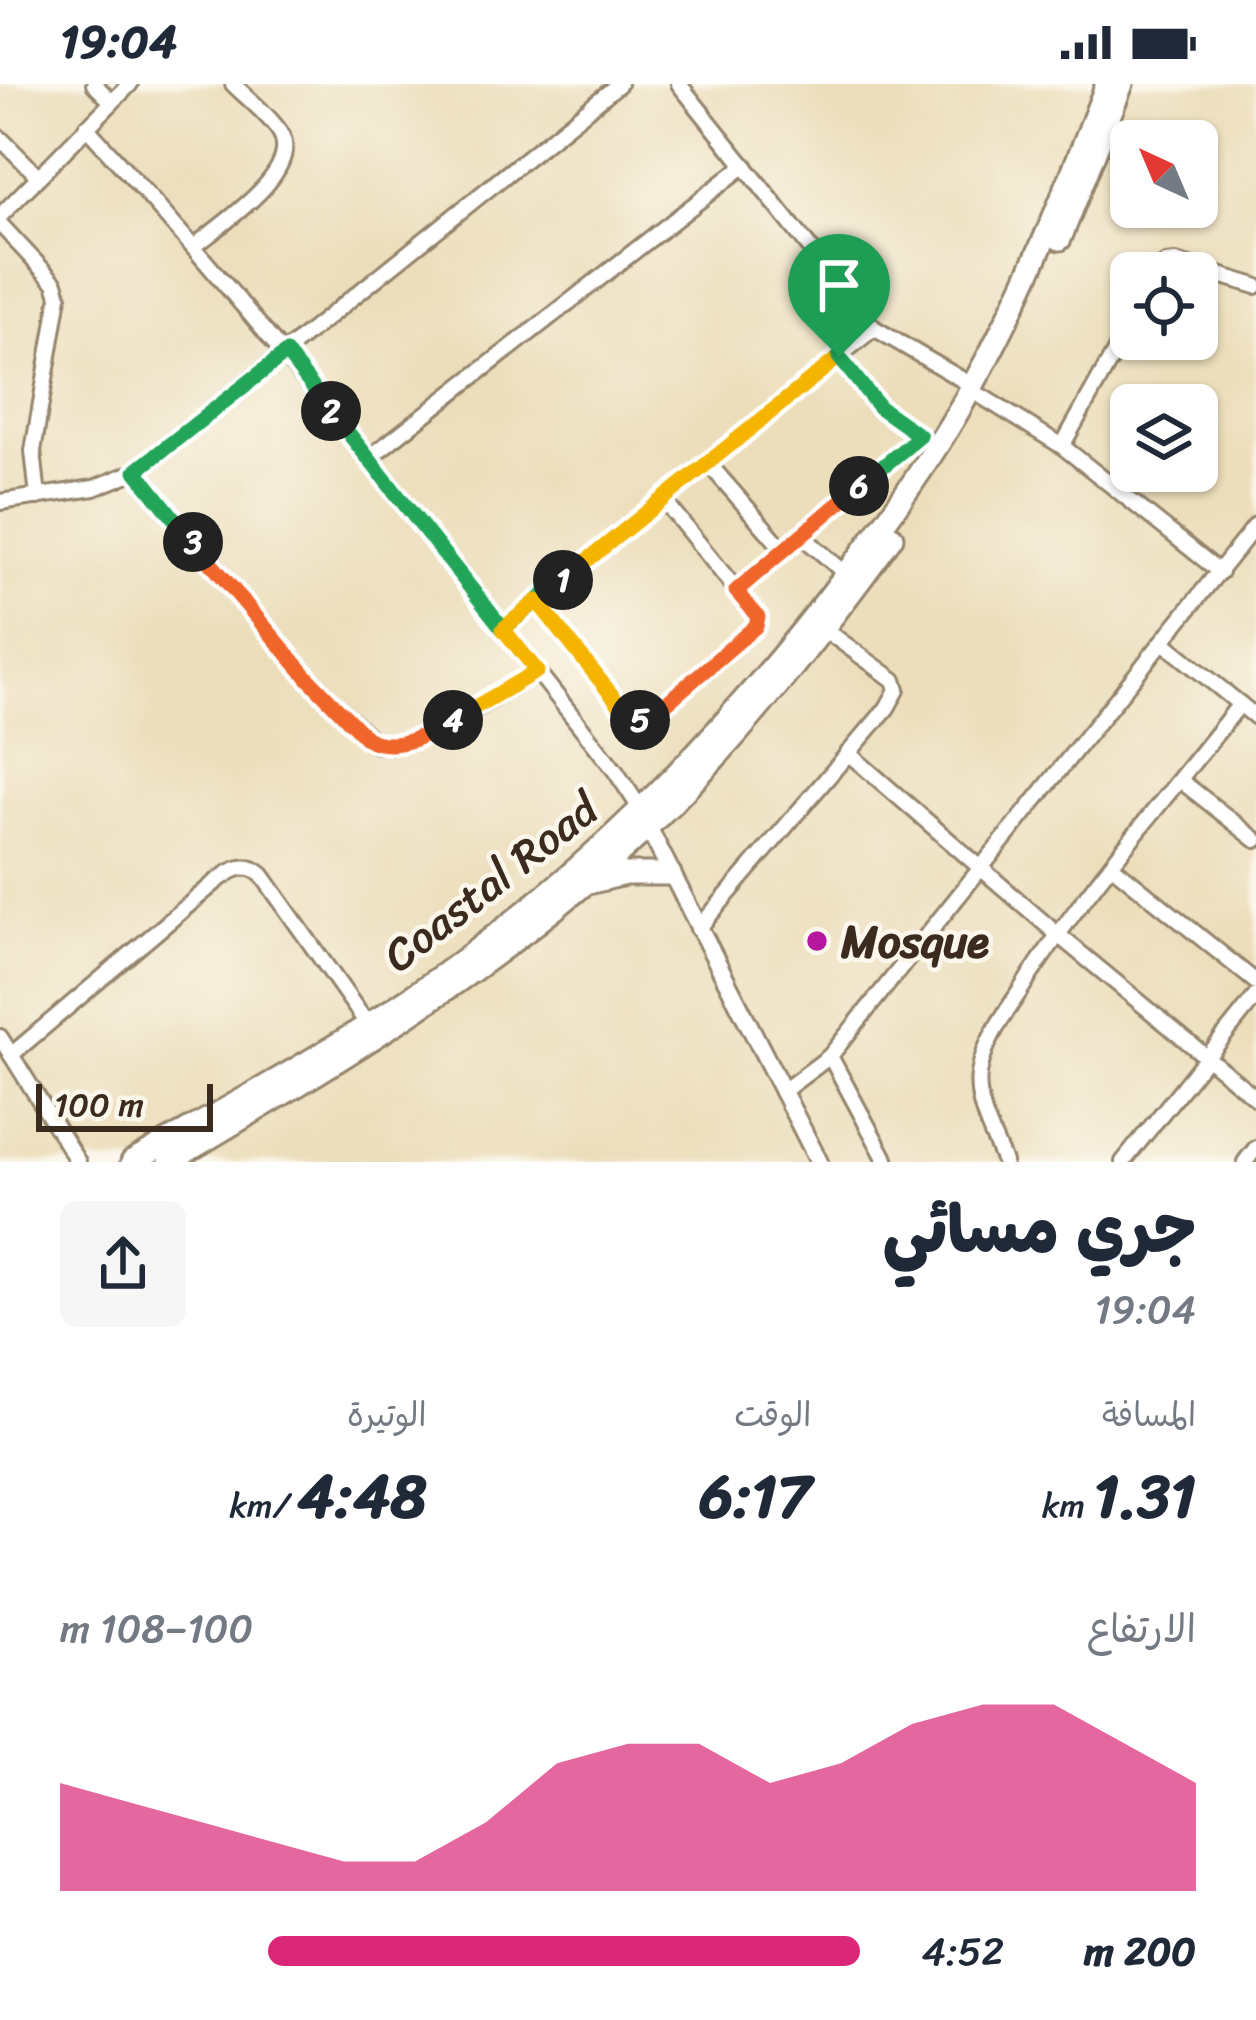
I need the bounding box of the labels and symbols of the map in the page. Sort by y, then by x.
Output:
north arrow [1110,120,1218,228]
pin [788,234,890,357]
pin: 2 [301,381,361,441]
pin: 6 [829,456,889,516]
pin: 3 [163,512,223,572]
pin: 1 [533,550,593,610]
pin: 4 [423,690,483,750]
pin: 5 [610,690,670,750]
street label: Coastal Road [365,770,619,994]
place label: Mosque [840,902,989,982]
marker: Mosque [804,928,830,954]
scale bar [36,1078,213,1131]

